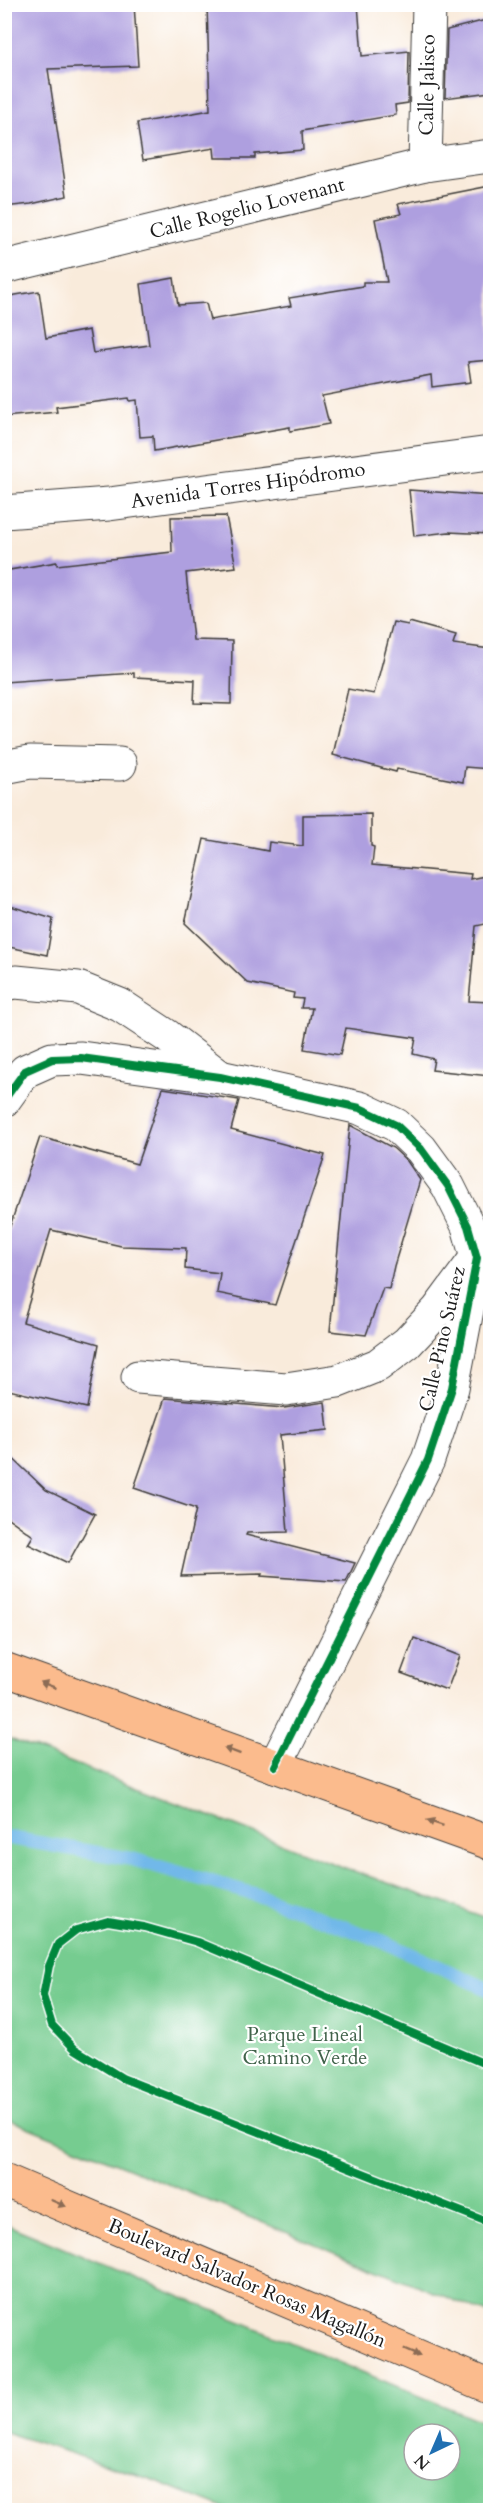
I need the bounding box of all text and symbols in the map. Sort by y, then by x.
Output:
street label: Calle Jalisco [413,34,441,136]
street label: Calle Rogelio Lovenant [147,171,348,245]
street label: Avenida Torres Hipódromo [129,455,367,515]
street label: Calle Pino Suárez [412,1264,472,1414]
one-way arrow [39,1679,57,1689]
one-way arrow [223,1745,241,1755]
one-way arrow [426,1818,444,1828]
park label: Parque Lineal Camino Verde [243,2021,367,2071]
one-way arrow [50,2198,68,2208]
street label: Boulevard Salvador Rosas Magallón [104,2212,391,2354]
one-way arrow [403,2348,421,2358]
north arrow [402,2422,462,2482]
text: N [410,2449,435,2475]

